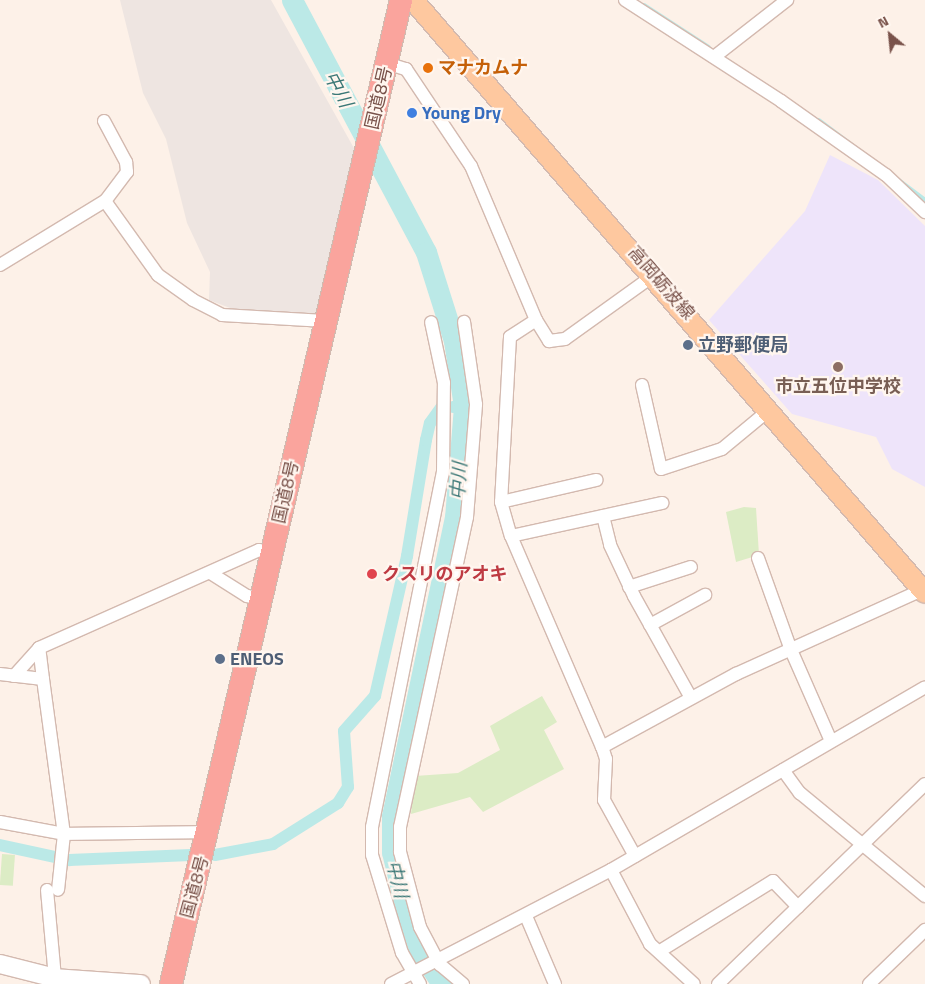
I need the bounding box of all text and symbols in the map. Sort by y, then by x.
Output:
north arrow [865,10,915,60]
text: N [874,10,892,33]
place label: マナカムナ [438,57,528,79]
marker: マナカムナ [422,62,434,74]
street label: 国道8号 [361,64,397,132]
water label: 中川 [320,67,358,111]
place label: Young Dry [422,102,501,124]
marker: Young Dry [406,107,418,119]
street label: 高岡砺波線 [623,242,699,324]
place label: 立野郵便局 [698,334,788,356]
marker: 立野郵便局 [682,339,694,351]
marker: 市立五位中学校 [832,361,844,373]
place label: 市立五位中学校 [775,375,901,397]
street label: 国道8号 [268,458,304,526]
water label: 中川 [445,461,471,501]
place label: クスリのアオキ [382,563,508,585]
marker: クスリのアオキ [366,568,378,580]
place label: ENEOS [230,648,284,670]
marker: ENEOS [214,653,226,665]
street label: 国道8号 [176,853,214,921]
water label: 中川 [382,858,414,900]

